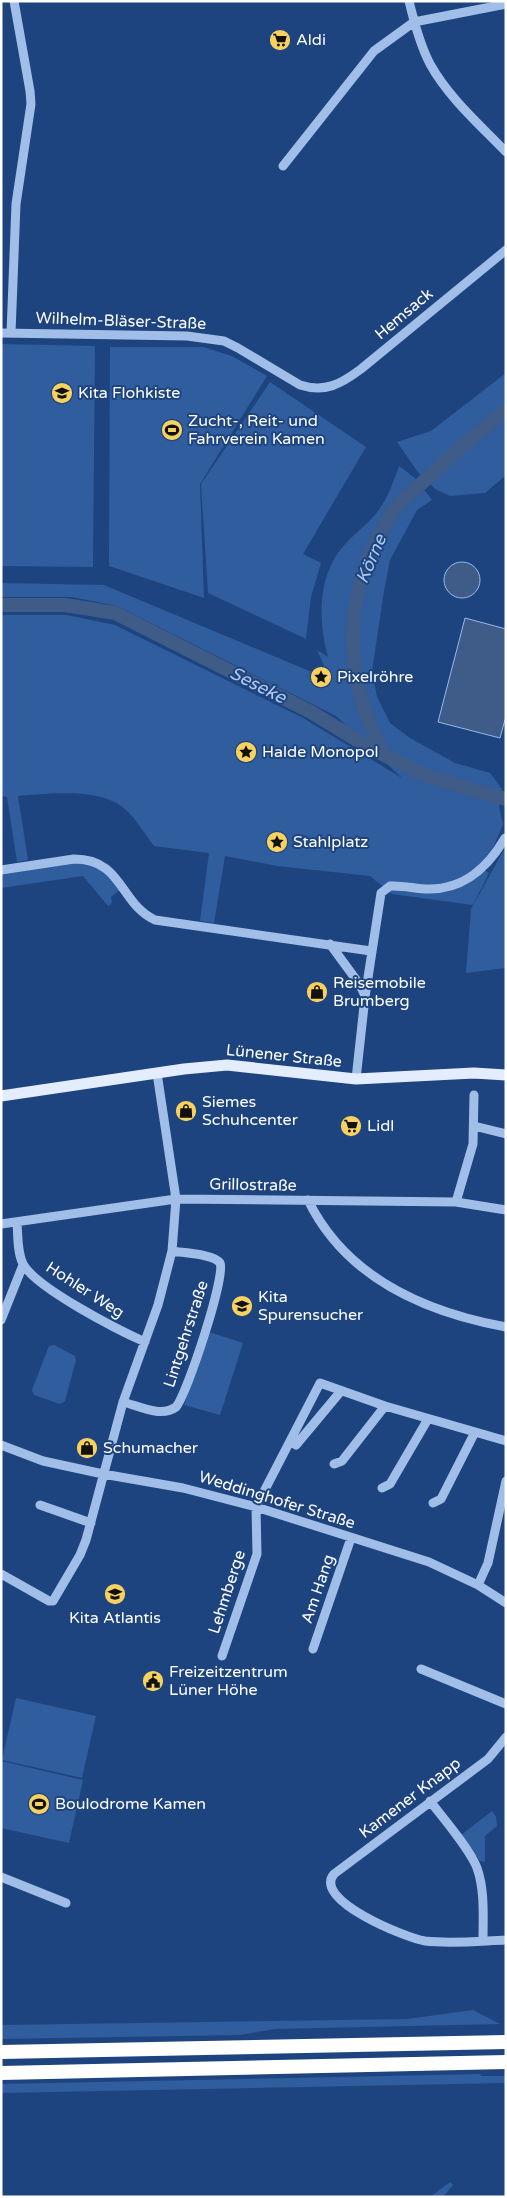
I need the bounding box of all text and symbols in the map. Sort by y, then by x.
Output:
supermarket icon: Aldi [268,28,292,52]
place label: Aldi [296,30,326,50]
street label: Hemsack [371,284,437,344]
street label: Wilhelm-Bläser-Straße [35,308,207,334]
school or university icon: Kita Flohkiste [50,381,74,405]
place label: Kita Flohkiste [78,383,180,403]
place label: Zucht-, Reit- und Fahrverein Kamen [188,411,325,449]
sports icon: Zucht-, Reit- und Fahrverein Kamen [160,418,184,442]
water label: Körne [351,530,391,587]
water label: Seseke [226,662,290,709]
place icon: Pixelröhre [309,665,333,689]
place label: Pixelröhre [337,667,413,687]
place icon: Halde Monopol [234,740,258,764]
place label: Halde Monopol [262,742,379,762]
place icon: Stahlplatz [265,830,289,854]
place label: Stahlplatz [293,832,368,852]
place label: Reisemobile Brumberg [333,973,426,1011]
shop icon: Reisemobile Brumberg [305,980,329,1004]
street label: Lünener Straße [225,1040,343,1072]
place label: Siemes Schuhcenter [202,1092,299,1130]
shop icon: Siemes Schuhcenter [174,1099,198,1123]
supermarket icon: Lidl [339,1114,363,1138]
place label: Lidl [367,1116,394,1136]
street label: Grillostraße [209,1174,297,1196]
street label: Hohler Weg [42,1257,128,1323]
street label: Lintgehrstraße [159,1278,213,1390]
place label: Kita Spurensucher [258,1287,364,1325]
school or university icon: Kita Spurensucher [230,1294,254,1318]
shop icon: Schumacher [75,1436,99,1460]
place label: Schumacher [103,1438,199,1458]
street label: Weddinghofer Straße [196,1467,358,1533]
street label: Lehmberge [204,1548,250,1636]
street label: Am Hang [297,1552,339,1626]
school or university icon: Kita Atlantis [103,1582,127,1606]
place label: Kita Atlantis [69,1608,161,1628]
place label: Freizeitzentrum Lüner Höhe [169,1662,288,1700]
public building icon: Freizeitzentrum Lüner Höhe [141,1669,165,1693]
street label: Kamener Knapp [355,1753,465,1843]
sports icon: Boulodrome Kamen [27,1792,51,1816]
place label: Boulodrome Kamen [55,1794,206,1814]

